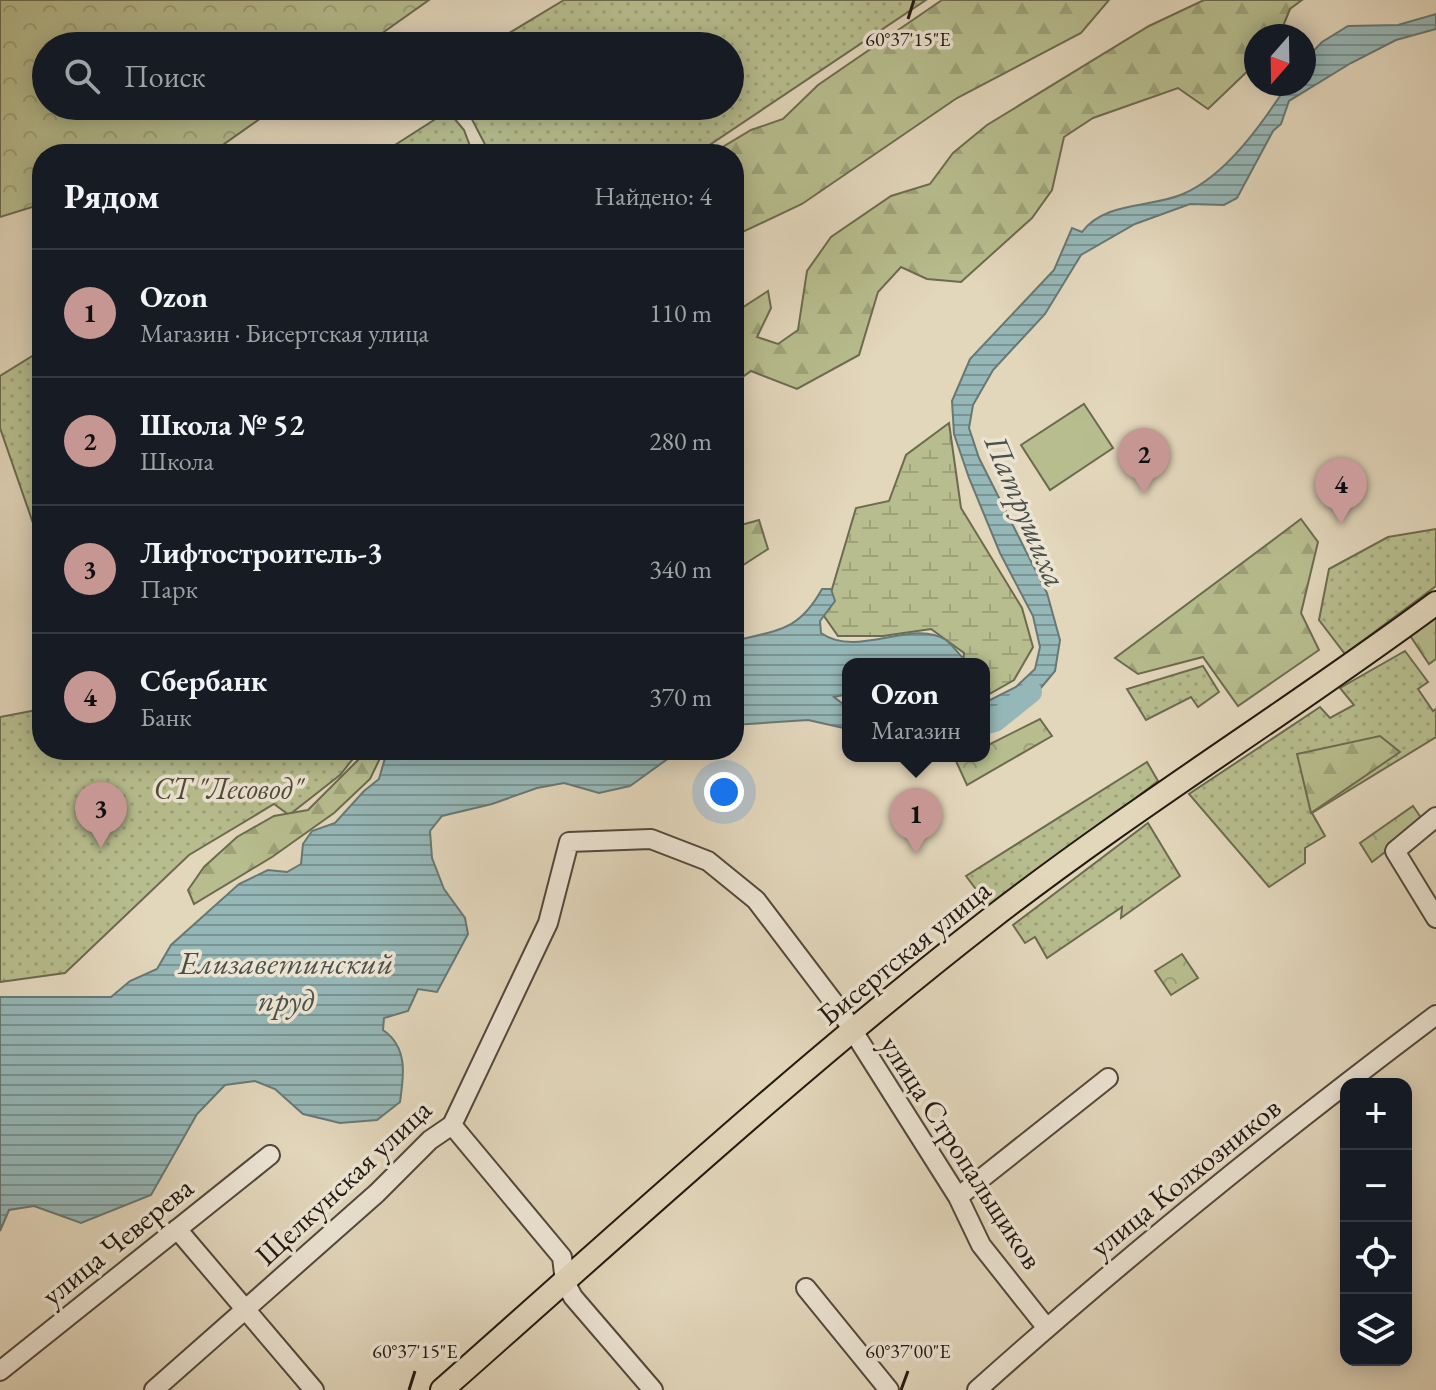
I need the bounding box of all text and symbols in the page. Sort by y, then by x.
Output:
north arrow [1244,24,1316,96]
text: 60°37'15"E [865,26,951,52]
search box [32,32,744,120]
icon: search [60,54,104,98]
text: Поиск [124,57,206,96]
text: Рядом [64,174,159,218]
text: Найдено: 4 [594,179,712,213]
text: Ozon [140,277,208,316]
text: 1 [83,296,97,330]
text: 110 m [649,296,712,330]
text: Магазин · Бисертская улица [140,316,429,350]
text: Школа № 52 [140,405,305,444]
text: 2 [83,424,97,458]
text: 280 m [649,424,712,458]
water label: Патрушиха [975,427,1077,594]
pin: 2 [1118,428,1170,494]
text: Школа [140,444,214,478]
pin: 4 [1315,458,1367,524]
text: Лифтостроитель-3 [140,533,383,572]
text: 3 [83,552,97,586]
text: 340 m [649,552,712,586]
text: Парк [140,572,198,606]
popup [842,658,990,762]
text: Сбербанк [140,661,267,700]
text: Ozon [871,674,939,713]
text: 4 [83,680,97,714]
text: 370 m [649,680,712,714]
text: Банк [140,700,192,734]
text: Магазин [871,713,961,747]
park label: СТ "Лесовод" [153,769,306,808]
your location [704,772,744,812]
pin: 3 [75,782,127,848]
pin: 1 [890,788,942,854]
street label: Бисертская улица [809,870,999,1034]
water label: Елизаветинский пруд [177,942,393,1021]
street label: улица Стропальщиков [872,1028,1052,1276]
map controls [1340,1078,1412,1366]
button: + [1340,1078,1412,1150]
street label: улица Колхозников [1082,1088,1288,1266]
street label: Щелкунская улица [247,1090,439,1274]
button: − [1340,1150,1412,1222]
street label: улица Чеверева [33,1168,201,1314]
button: locate [1340,1222,1412,1294]
button: layers [1340,1294,1412,1366]
text: 60°37'15"E [372,1338,458,1364]
text: 60°37'00"E [865,1338,951,1364]

